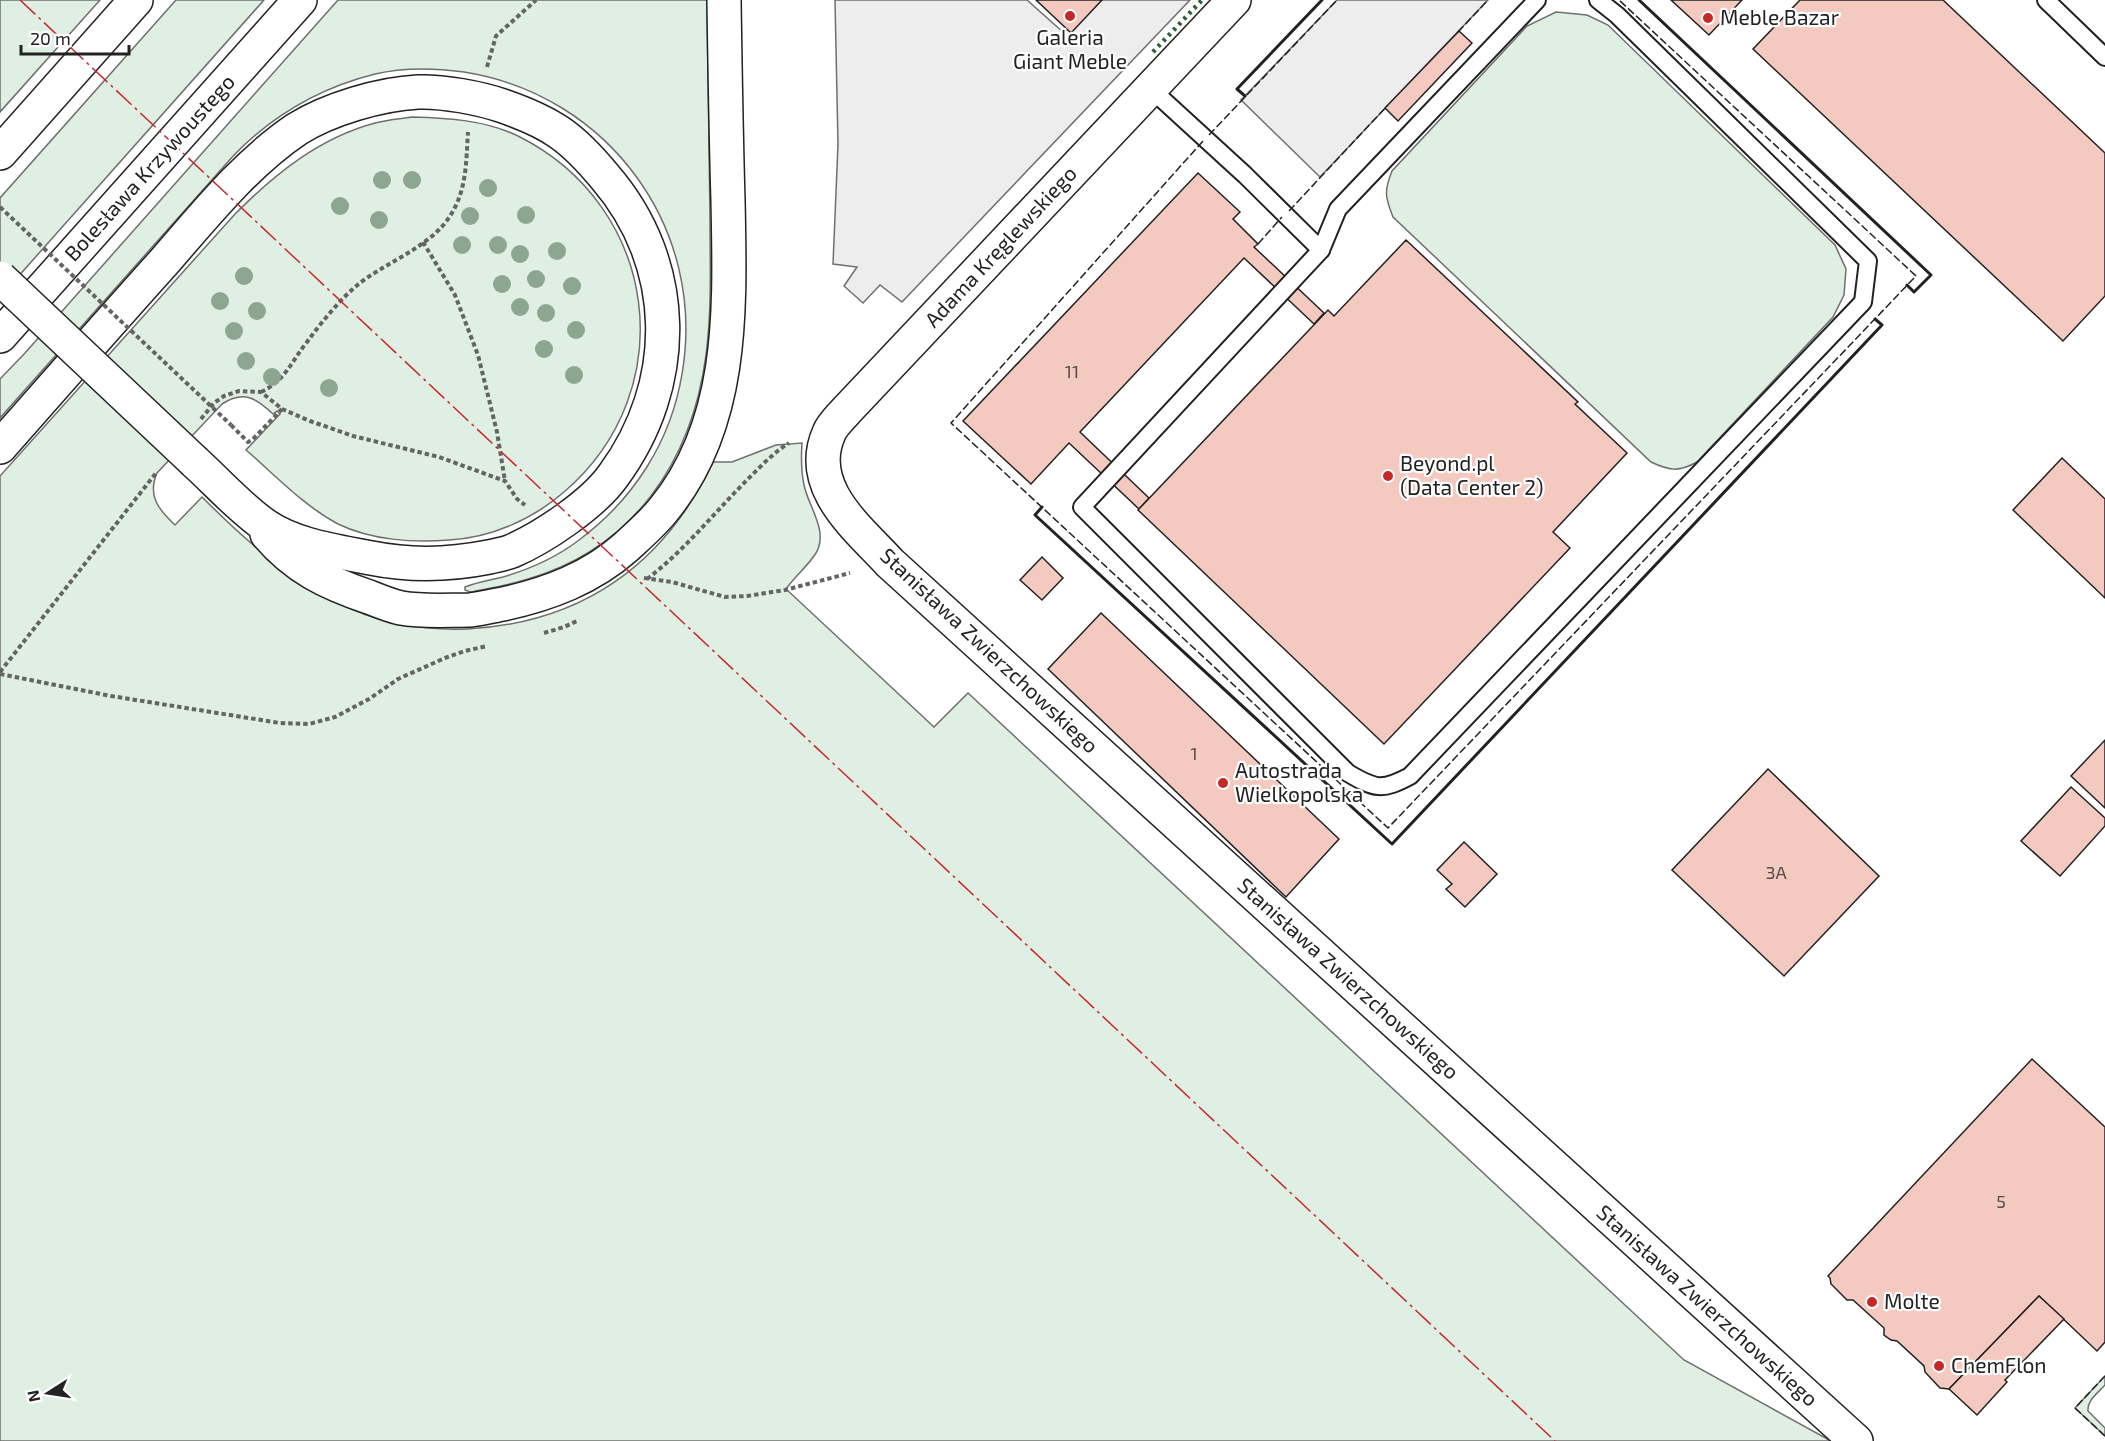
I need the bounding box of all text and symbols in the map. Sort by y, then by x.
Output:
place label: Meble Bazar [1720,4,1840,29]
marker: Galeria Giant Meble [1063,9,1077,23]
marker: Meble Bazar [1701,11,1715,25]
scale bar [21,18,129,56]
place label: Galeria Giant Meble [1013,24,1127,73]
text: 20 m [30,27,71,49]
street label: Bolesława Krzywoustego [59,69,239,265]
street label: Adama Kręglewskiego [919,160,1081,332]
house number: 11 [1065,360,1079,382]
place label: Beyond.pl (Data Center 2) [1400,450,1544,499]
marker: Beyond.pl (Data Center 2) [1381,469,1395,483]
street label: Stanisława Zwierzchowskiego [876,542,1104,758]
house number: 1 [1190,742,1198,764]
place label: Autostrada Wielkopolska [1235,757,1363,806]
marker: Autostrada Wielkopolska [1216,776,1230,790]
house number: 3A [1765,861,1787,883]
street label: Stanisława Zwierzchowskiego [1233,872,1465,1084]
house number: 5 [1996,1190,2006,1212]
street label: Stanisława Zwierzchowskiego [1592,1199,1824,1411]
place label: Molte [1884,1288,1940,1313]
marker: Molte [1865,1295,1879,1309]
place label: ChemFlon [1951,1352,2047,1377]
marker: ChemFlon [1932,1359,1946,1373]
north arrow [18,1363,78,1423]
text: N [22,1389,43,1404]

